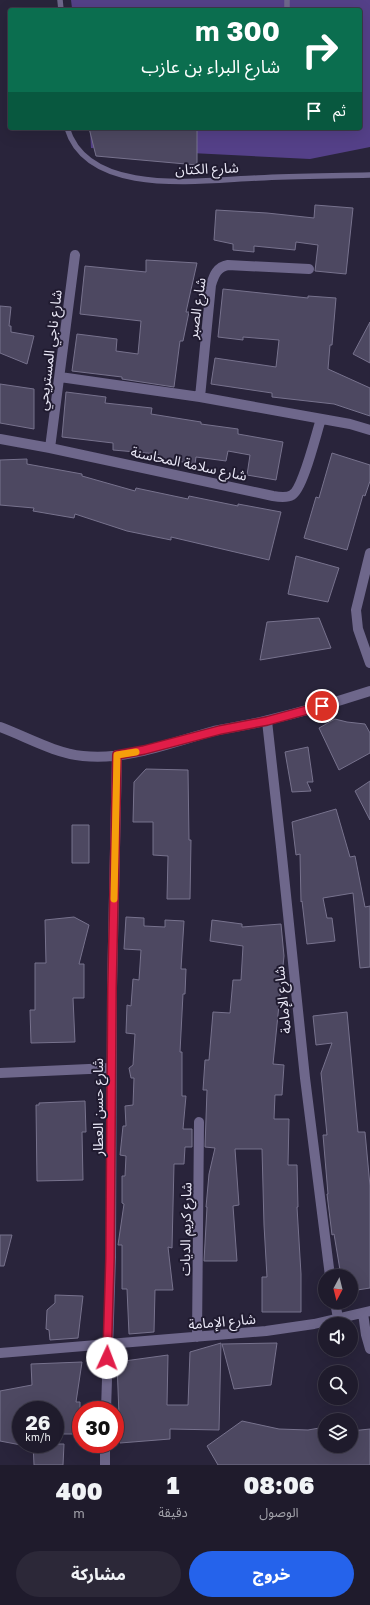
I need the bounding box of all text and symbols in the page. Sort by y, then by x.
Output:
text: 300 m [195,14,280,47]
icon: right [294,24,346,76]
text: شارع البراء بن عازب [141,55,280,77]
icon: arrive [303,100,325,122]
text: ثم [333,101,346,119]
street label: شارع الكتان [175,158,239,181]
street label: شارع الصبر [183,276,212,341]
street label: شارع ناجي المستريحي [33,289,68,412]
street label: شارع سلامة المحاسنة [129,442,249,487]
pin [305,689,339,723]
icon: arrive [311,695,333,717]
street label: شارع الإمامة [270,965,297,1035]
street label: شارع حسن العطار [89,1058,109,1157]
street label: شارع كريم الديات [176,1182,197,1276]
north arrow [318,1269,358,1309]
map controls [318,1269,358,1453]
street label: شارع الإمامة [187,1310,257,1335]
button: sound [318,1317,358,1357]
position arrow [86,1337,128,1379]
button: search [318,1365,358,1405]
speed limit sign: 30 [72,1401,124,1453]
text: 26 [26,1410,50,1434]
button: layers [318,1413,358,1453]
text: km/h [25,1431,51,1443]
text: 1 [167,1470,179,1499]
text: 08:06 [243,1470,314,1499]
text: 400 [56,1476,103,1505]
text: دقيقة [158,1504,188,1520]
text: الوصول [259,1504,299,1520]
text: m [73,1505,85,1521]
button: مشاركة [16,1551,181,1597]
button: خروج [189,1551,354,1597]

